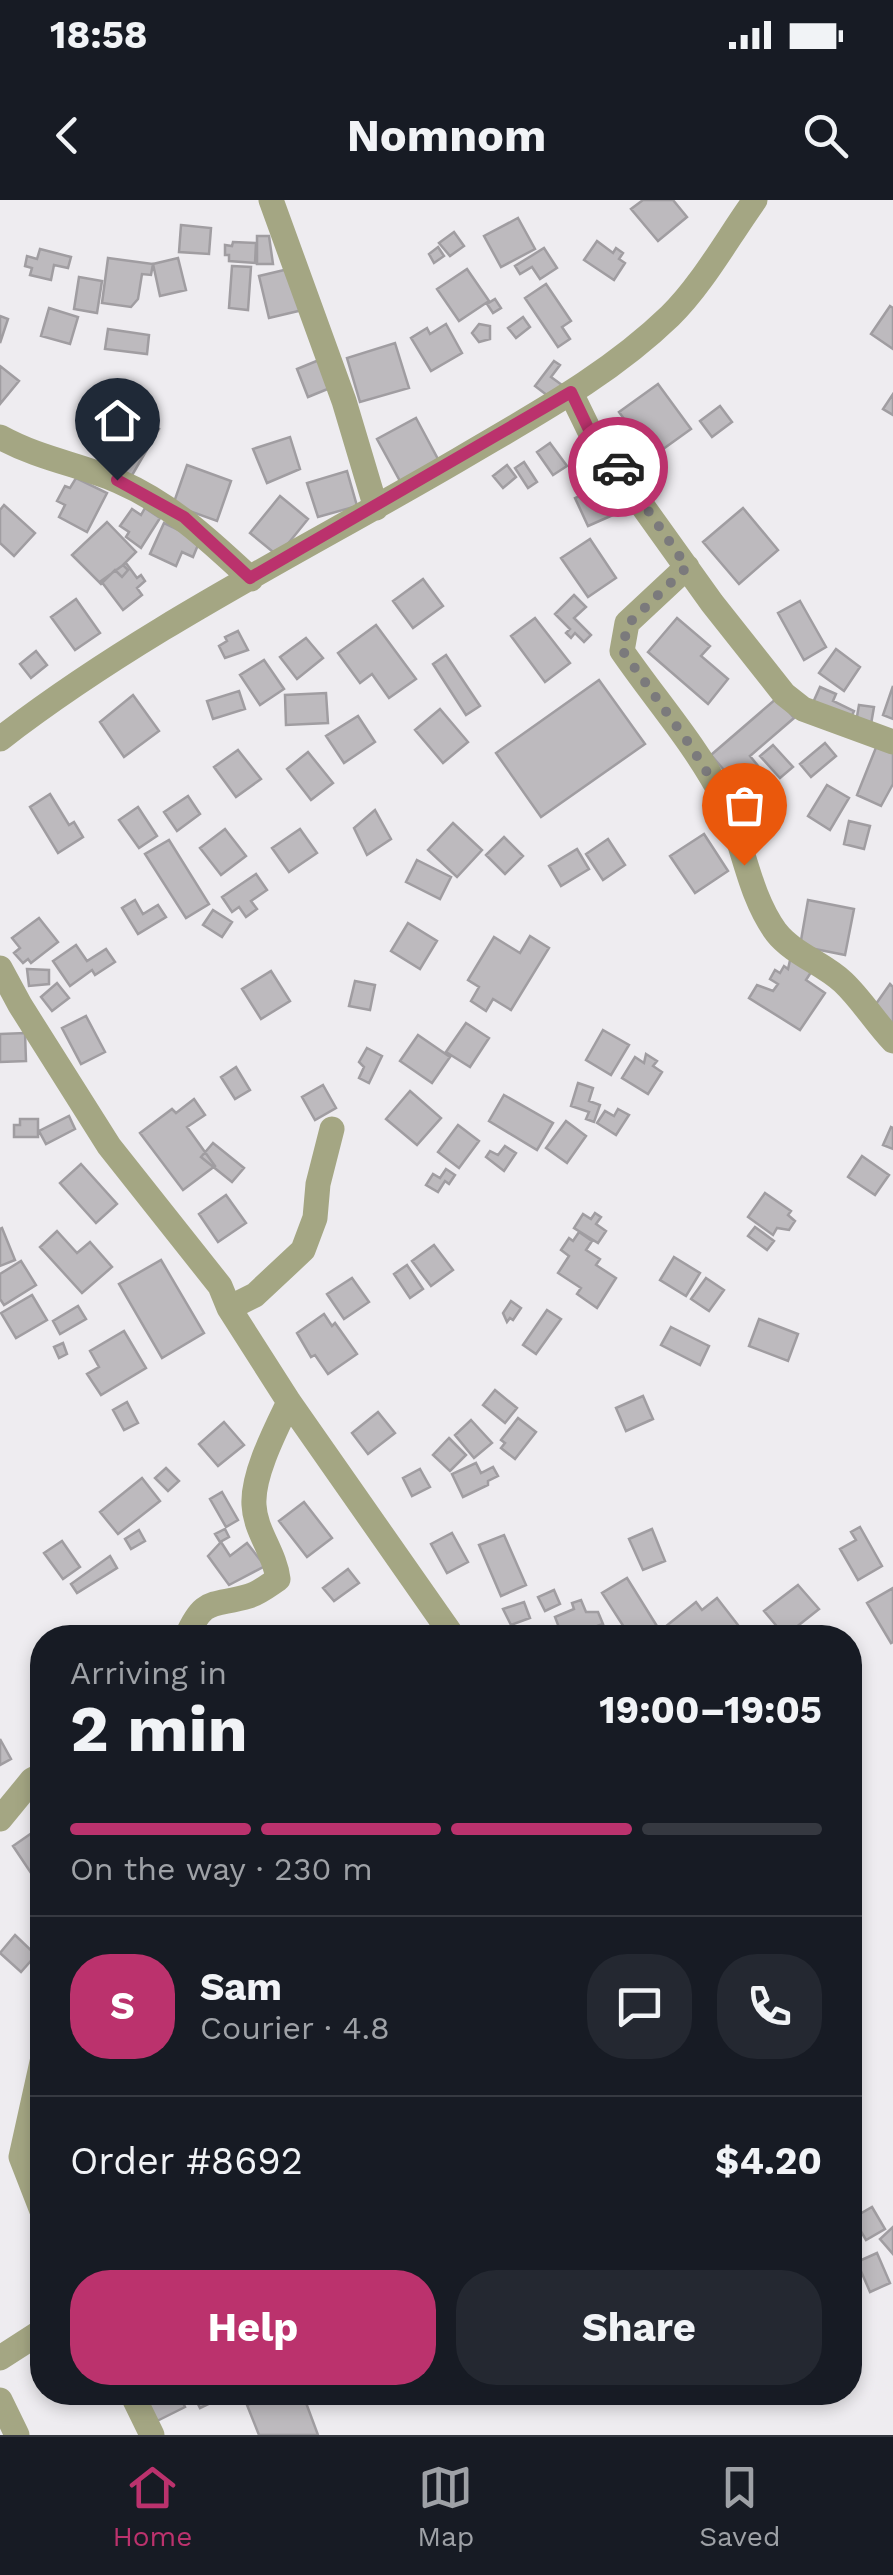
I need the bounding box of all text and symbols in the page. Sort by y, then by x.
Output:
text: 18:58 [50,13,148,57]
icon: back [40,108,95,163]
icon: search [798,108,853,163]
text: Nomnom [347,109,546,162]
pin [75,378,160,481]
icon: home [90,393,145,448]
courier [568,417,668,517]
icon: car [591,440,646,495]
pin [702,763,787,866]
icon: bag [717,778,772,833]
text: Arriving in [70,1654,227,1692]
text: 19:00–19:05 [599,1688,822,1732]
text: 2 min [70,1691,248,1767]
text: On the way · 230 m [70,1850,373,1888]
button: chat [587,1954,692,2059]
button: phone [717,1954,822,2059]
text: Sam [200,1965,282,2009]
text: S [110,1984,135,2028]
text: Courier · 4.8 [200,2009,390,2047]
text: Order #8692 [70,2139,303,2183]
text: $4.20 [715,2139,822,2183]
button: Help [70,2270,436,2385]
button: Share [456,2270,822,2385]
tab: Home [112,2460,192,2553]
tab: Map [417,2460,474,2553]
tab: Saved [699,2460,781,2553]

